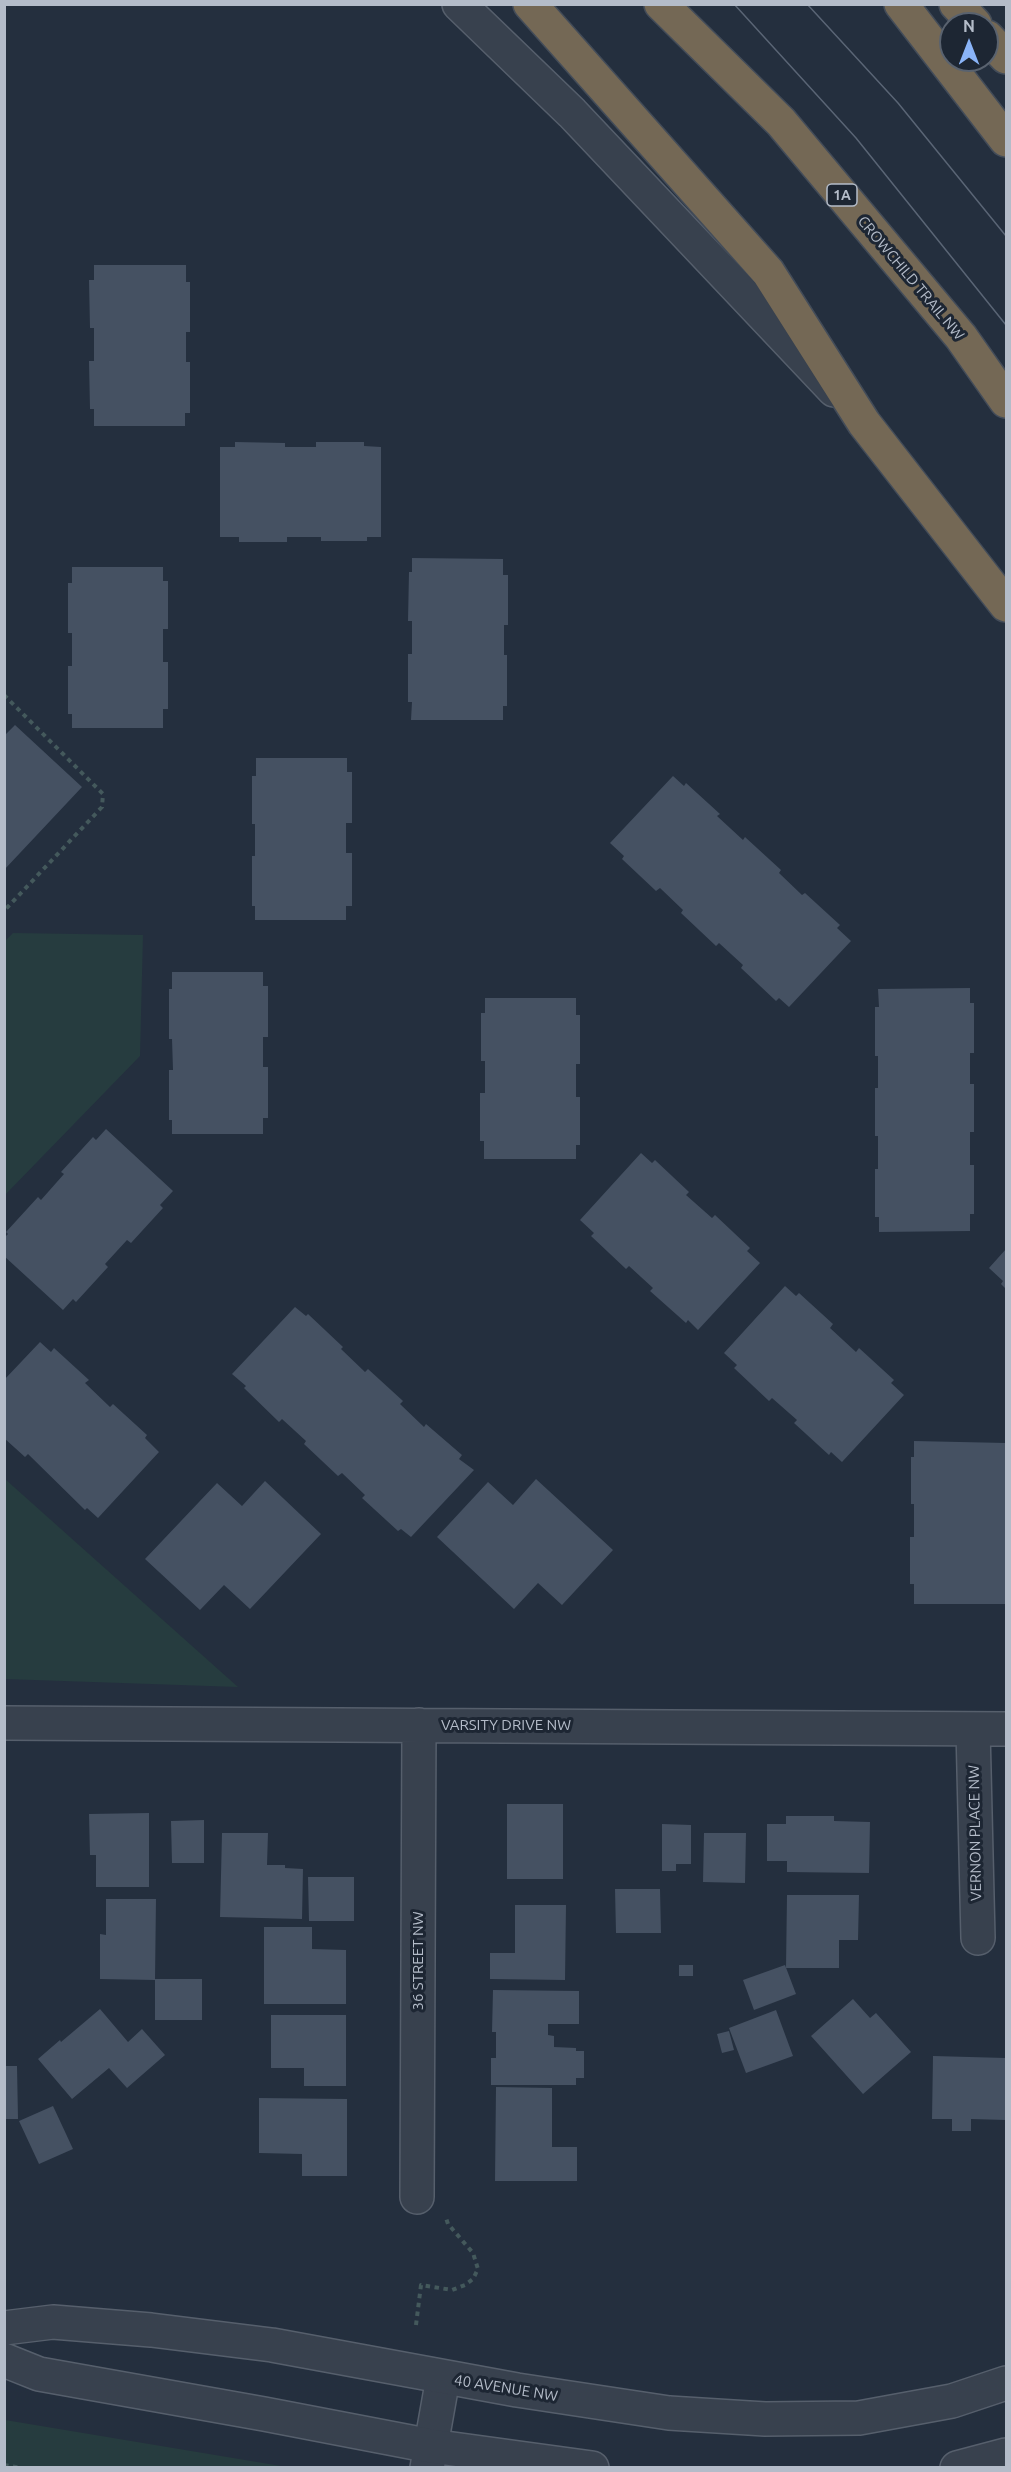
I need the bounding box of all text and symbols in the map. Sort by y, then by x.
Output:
north arrow [939,12,999,72]
text: N [963,17,975,35]
road number: 1A [827,184,857,206]
street label: CROWCHILD TRAIL NW [854,212,968,344]
street label: VARSITY DRIVE NW [441,1716,571,1734]
street label: VERNON PLACE NW [965,1765,985,1901]
street label: 36 STREET NW [409,1911,427,2011]
street label: 40 AVENUE NW [453,2371,559,2405]

